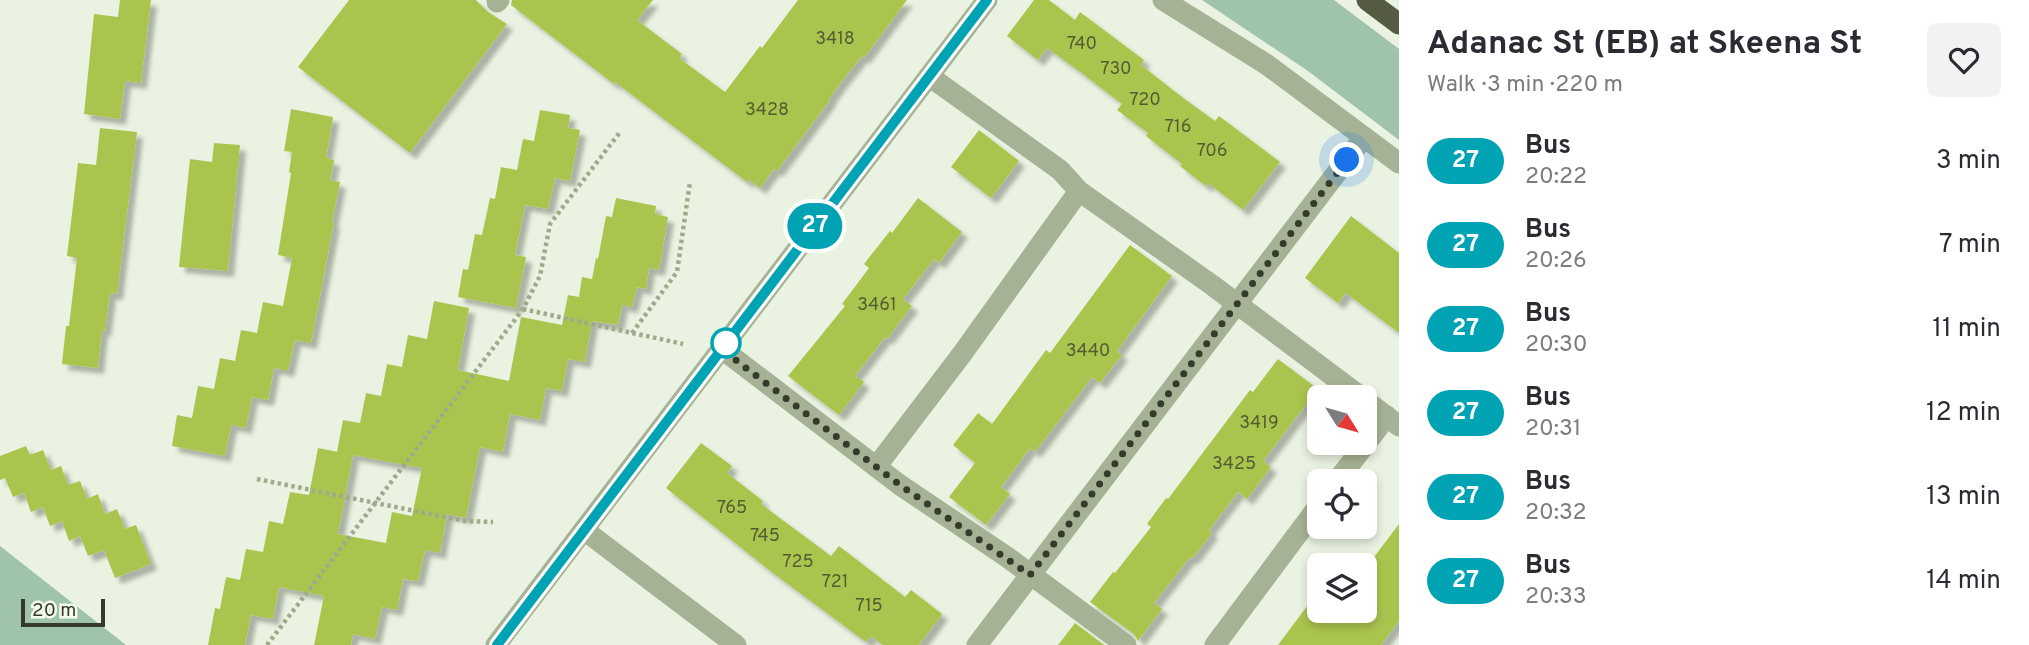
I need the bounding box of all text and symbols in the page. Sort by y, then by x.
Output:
button: heart [1927,23,2001,97]
text: Adanac St (EB) at Skeena St [1427,24,1862,66]
house number: 3418 [815,28,855,51]
house number: 740 [1067,33,1097,56]
house number: 730 [1100,58,1132,81]
text: Walk · 3 min · 220 m [1427,71,1623,100]
house number: 720 [1129,89,1161,112]
house number: 3428 [745,99,789,122]
house number: 716 [1164,116,1192,139]
text: Bus [1525,130,1571,163]
house number: 706 [1196,140,1228,163]
your location [1329,142,1364,177]
text: 3 min [1936,145,2001,178]
text: 27 [1452,146,1479,176]
text: 20:22 [1525,163,1587,192]
line badge: 27 [784,203,846,249]
text: 27 [801,211,829,241]
text: Bus [1525,214,1571,247]
text: 7 min [1939,229,2001,262]
text: 27 [1452,230,1479,260]
text: 20:26 [1525,247,1587,276]
house number: 3461 [857,294,897,317]
text: Bus [1525,298,1571,331]
text: 11 min [1932,313,2001,346]
text: 27 [1452,314,1479,344]
unlabelled marker [711,328,741,358]
text: 20:30 [1525,331,1587,360]
house number: 3440 [1066,340,1110,363]
text: Bus [1525,382,1571,415]
north arrow [1307,385,1377,455]
map controls [1307,385,1377,623]
text: 12 min [1926,397,2001,430]
text: 27 [1452,398,1479,428]
house number: 3419 [1239,412,1279,435]
text: 20:31 [1525,415,1581,444]
house number: 3425 [1212,453,1256,476]
text: Bus [1525,466,1571,499]
button: locate [1307,469,1377,539]
text: 13 min [1926,481,2001,514]
text: 27 [1452,482,1479,512]
house number: 765 [717,497,747,520]
text: 20:32 [1525,499,1586,528]
house number: 745 [750,525,780,548]
text: Bus [1525,550,1571,583]
house number: 725 [782,551,814,574]
button: layers [1307,553,1377,623]
text: 14 min [1926,565,2001,598]
text: 27 [1452,566,1479,596]
house number: 721 [822,571,848,594]
text: 20:33 [1525,583,1587,612]
house number: 715 [855,595,883,618]
scale bar [21,596,105,628]
text: 20 m [32,599,76,623]

